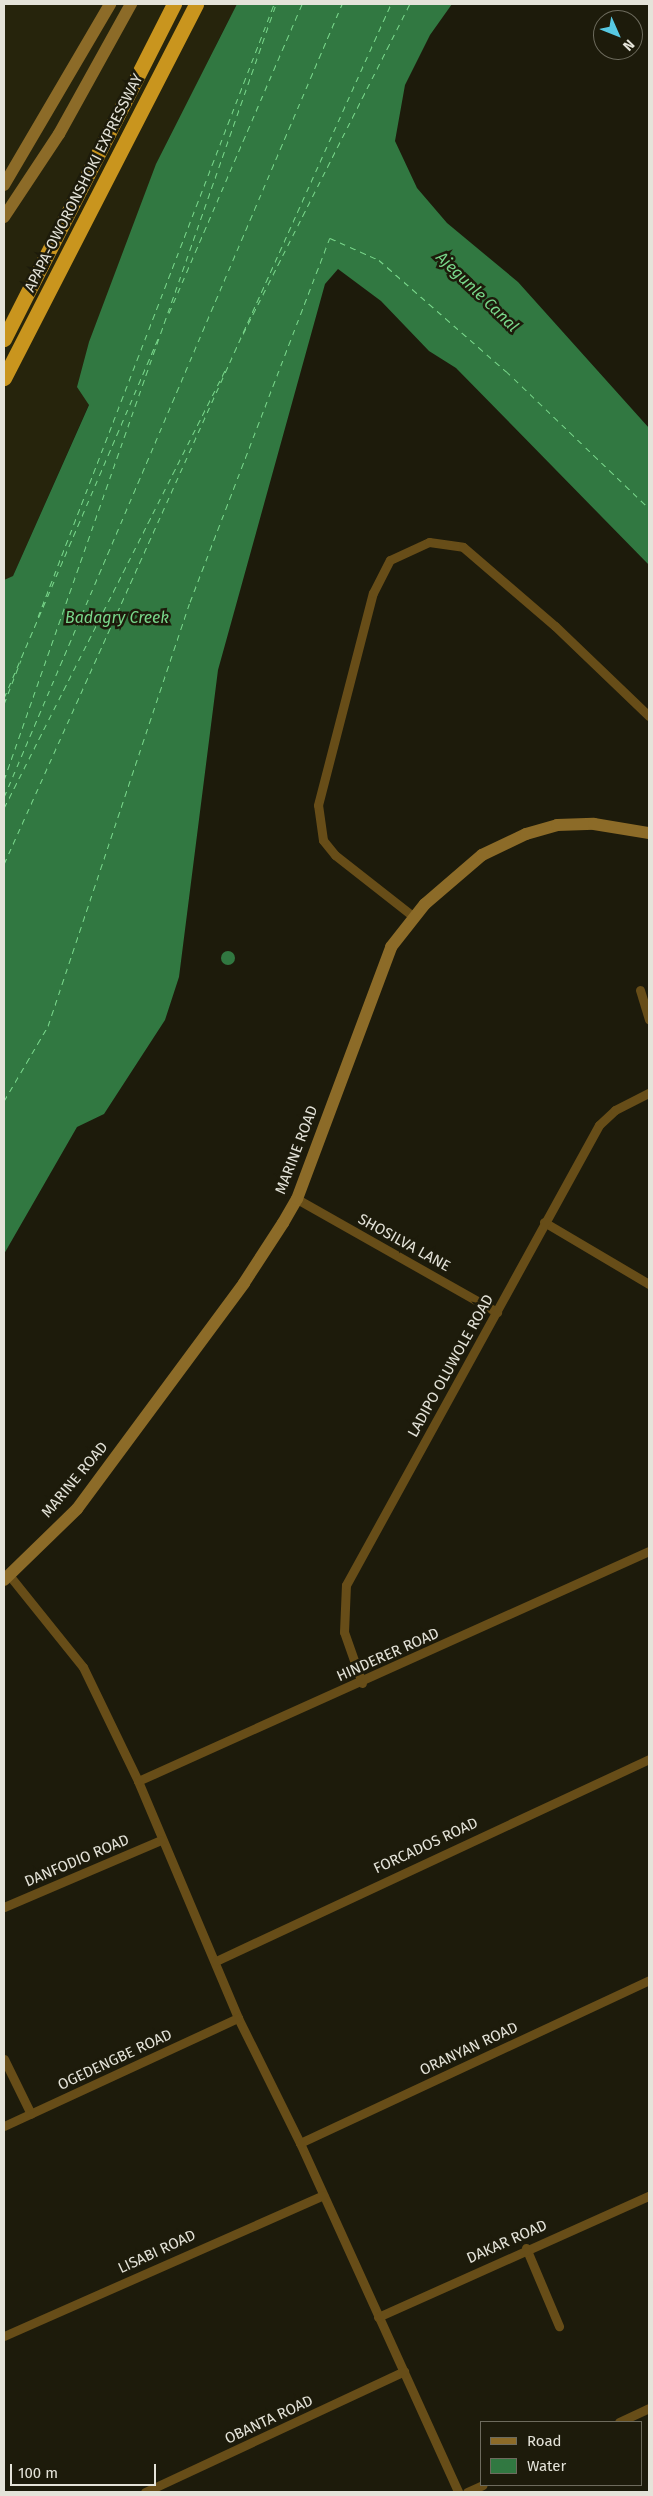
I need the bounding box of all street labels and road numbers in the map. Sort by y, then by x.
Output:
street label: APAPA-OWORONSHOKI EXPRESSWAY [21,71,147,295]
street label: MARINE ROAD [272,1103,322,1197]
street label: SHOSILVA LANE [355,1210,453,1276]
street label: LADIPO OLUWOLE ROAD [404,1292,498,1440]
street label: MARINE ROAD [38,1438,112,1522]
street label: HINDERER ROAD [334,1624,442,1686]
street label: FORCADOS ROAD [371,1814,481,1878]
street label: DANFODIO ROAD [22,1831,132,1891]
street label: ORANYAN ROAD [417,2018,521,2080]
street label: OGEDENGBE ROAD [55,2026,175,2094]
street label: DAKAR ROAD [464,2216,550,2268]
street label: LISABI ROAD [115,2226,199,2278]
street label: OBANTA ROAD [222,2392,316,2448]

